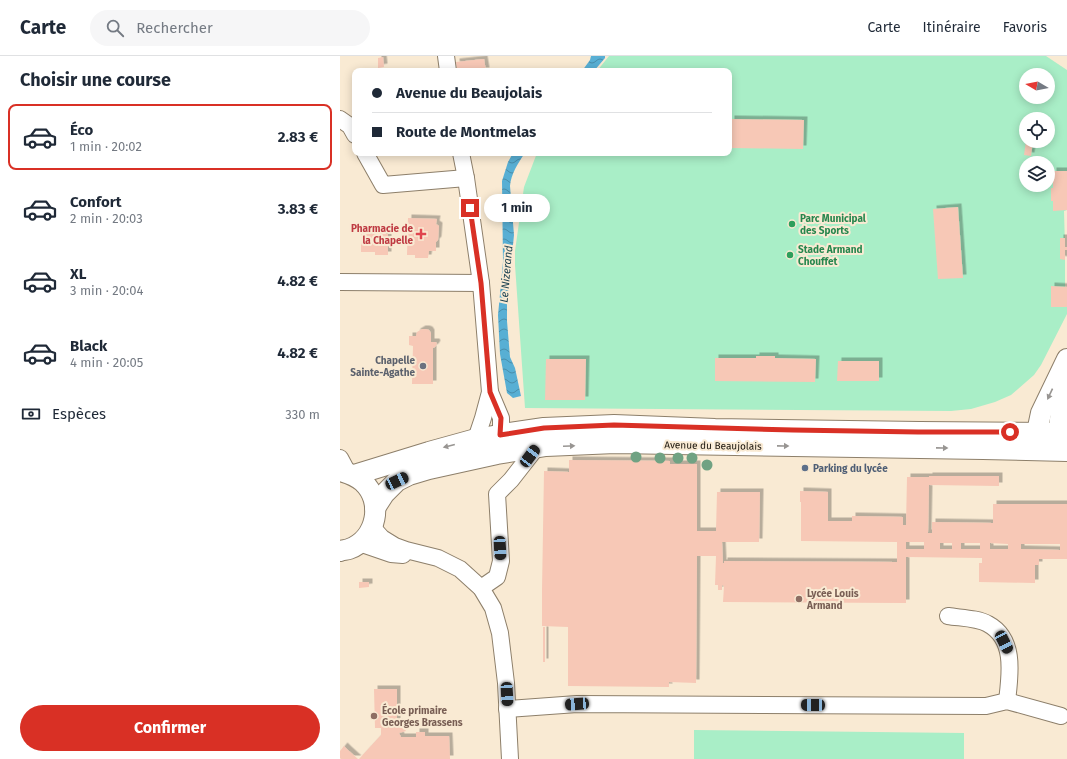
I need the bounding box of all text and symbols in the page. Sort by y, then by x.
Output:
search box [90,10,370,46]
text: Carte [20,16,66,39]
icon: search [104,17,126,39]
text: Rechercher [136,19,213,37]
text: Carte [867,19,901,36]
text: Itinéraire [923,19,981,36]
text: Favoris [1003,19,1047,36]
north arrow [1019,68,1055,104]
map controls [1019,68,1055,192]
text: Choisir une course [20,69,171,91]
text: Avenue du Beaujolais [396,84,542,102]
button: locate [1019,112,1055,148]
icon: car [22,119,58,155]
text: Éco [70,121,93,139]
text: Route de Montmelas [396,123,536,141]
text: 2.83 € [278,128,318,146]
text: 1 min · 20:02 [70,139,142,154]
button: layers [1019,156,1055,192]
icon: car [22,191,58,227]
text: Confort [70,193,122,211]
callout: 1 min [484,194,550,222]
route end [461,199,479,217]
text: 3.83 € [278,200,318,218]
text: 1 min [501,200,533,215]
text: 2 min · 20:03 [70,211,143,226]
place label: Parc Municipal des Sports [800,213,866,237]
marker: Parc Municipal des Sports [787,219,797,229]
place label: Pharmacie de la Chapelle [351,223,413,247]
marker: Pharmacie de la Chapelle [416,229,426,239]
water label: Le Nizerand [498,244,516,303]
place label: Stade Armand Chouffet [798,244,862,268]
marker: Stade Armand Chouffet [785,250,795,260]
icon: car [22,263,58,299]
text: XL [70,265,86,283]
text: 4.82 € [277,272,318,290]
text: 3 min · 20:04 [70,283,143,298]
icon: car [22,335,58,371]
text: Black [70,337,107,355]
text: 4.82 € [277,344,318,362]
text: 4 min · 20:05 [70,355,143,370]
place label: Chapelle Sainte-Agathe [350,355,415,379]
marker: Chapelle Sainte-Agathe [418,361,428,371]
one-way arrow [1047,389,1053,400]
icon: cash [20,403,42,425]
text: Espèces [52,405,106,423]
text: 330 m [285,407,320,422]
route start [1001,423,1019,441]
street label: Avenue du Beaujolais [664,439,762,453]
one-way arrow [563,442,575,449]
one-way arrow [443,443,455,449]
car [518,443,542,469]
one-way arrow [777,443,790,449]
one-way arrow [936,445,949,451]
place label: Parking du lycée [813,462,888,475]
marker: Parking du lycée [800,463,810,473]
car [384,470,410,492]
car [493,536,507,560]
place label: Lycée Louis Armand [806,587,859,612]
marker: Lycée Louis Armand [794,594,804,604]
car [993,629,1015,655]
car [500,682,514,706]
car [565,697,589,711]
car [801,699,825,711]
place label: École primaire Georges Brassens [382,703,463,729]
button: Confirmer [20,705,320,751]
marker: École primaire Georges Brassens [369,711,379,721]

